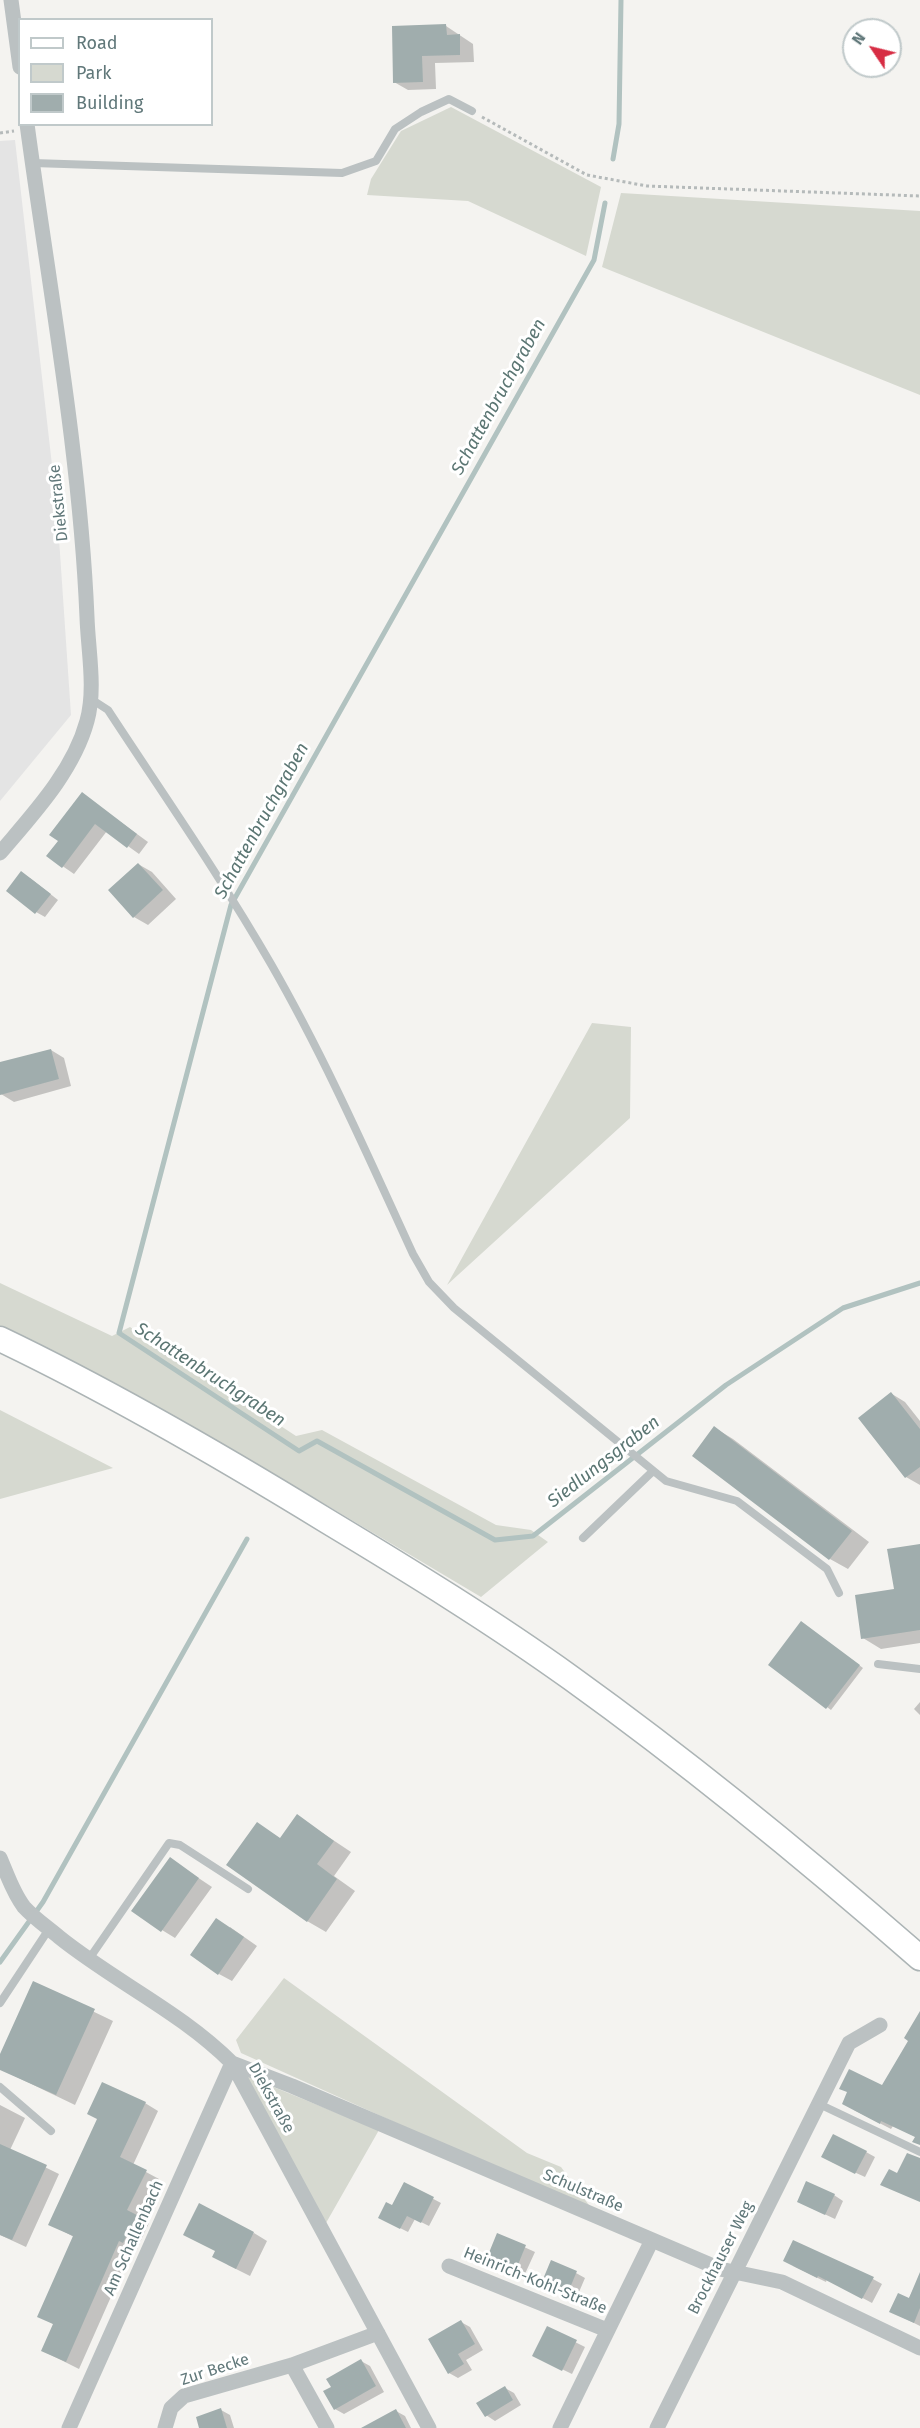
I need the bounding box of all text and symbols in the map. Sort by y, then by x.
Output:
legend [18,18,213,126]
north arrow [842,18,902,78]
text: N [848,29,869,48]
text: Road [76,32,118,54]
text: Park [76,62,111,84]
text: Building [76,92,143,114]
water label: Schattenbruchgraben [447,315,551,479]
street label: Diekstraße [45,463,73,543]
water label: Schattenbruchgraben [210,739,314,903]
water label: Schattenbruchgraben [131,1318,289,1432]
water label: Siedlungsgraben [544,1412,664,1512]
street label: Diekstraße [244,2059,298,2137]
street label: Schulstraße [540,2165,626,2217]
street label: Am Schallenbach [100,2178,168,2298]
street label: Brockhauser Weg [684,2198,758,2318]
street label: Heinrich-Kohl-Straße [461,2243,609,2319]
street label: Zur Becke [178,2350,252,2390]

